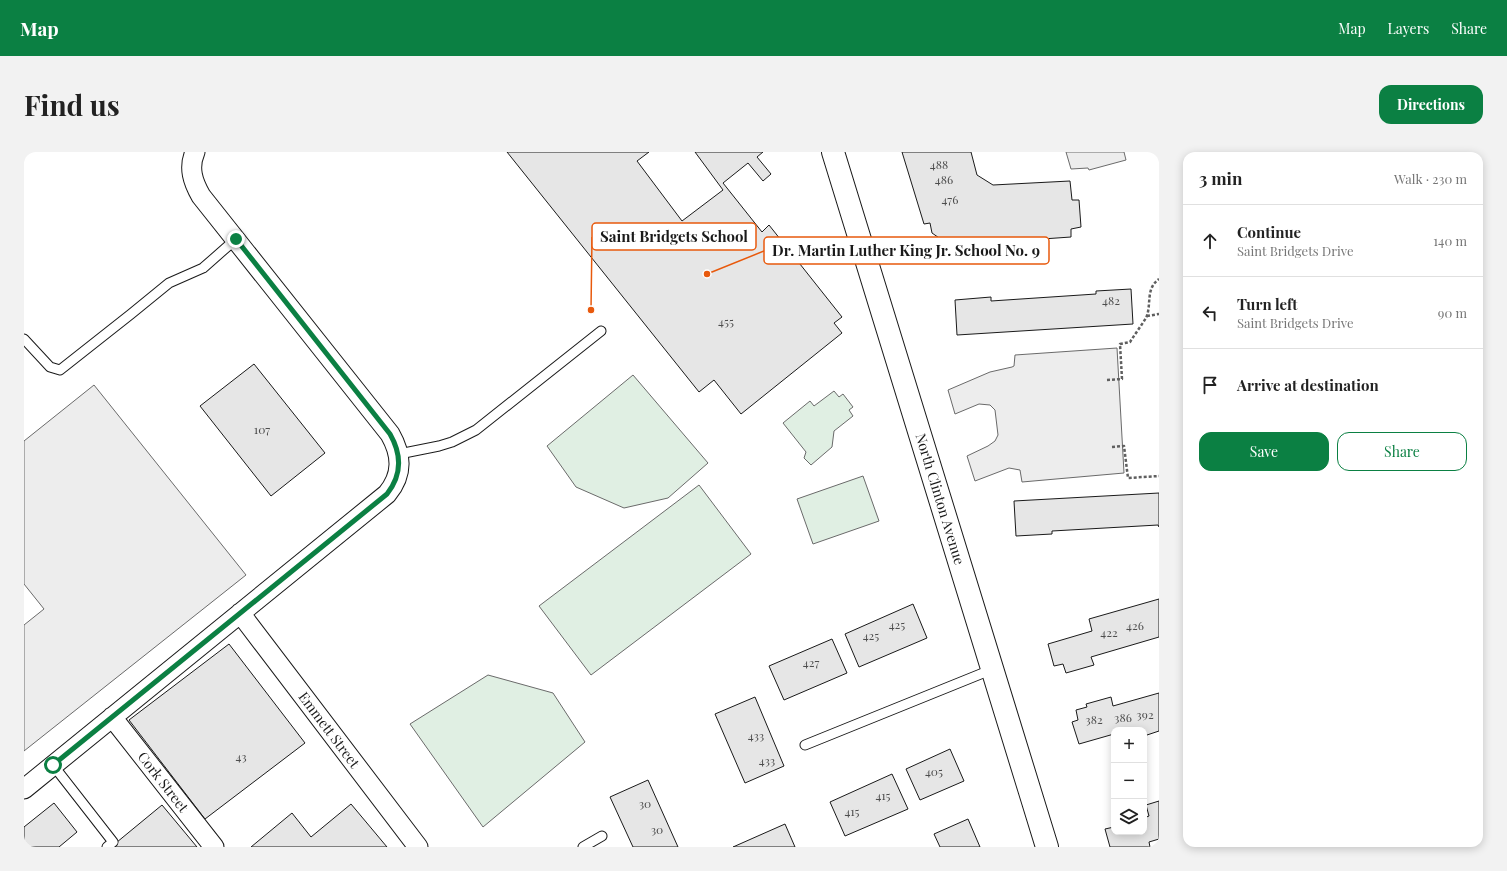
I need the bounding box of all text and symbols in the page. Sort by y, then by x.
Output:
text: Map [20,15,59,41]
text: Map [1338,19,1366,38]
text: Layers [1388,19,1429,38]
text: Share [1451,19,1487,38]
button: Directions [1379,85,1483,124]
text: Find us [24,86,120,123]
house number: 488 [930,156,948,172]
text: 3 min [1199,167,1242,189]
text: Walk · 230 m [1394,170,1467,187]
house number: 486 [935,171,953,187]
house number: 476 [942,191,958,207]
text: Continue [1237,222,1301,242]
callout: Saint Bridgets School [592,223,756,250]
text: Saint Bridgets School [600,226,748,246]
route end [227,230,245,248]
icon: ahead [1199,230,1221,252]
text: 140 m [1433,232,1467,249]
callout: Dr. Martin Luther King Jr. School No. 9 [764,237,1049,264]
text: Dr. Martin Luther King Jr. School No. 9 [772,240,1040,260]
text: Saint Bridgets Drive [1237,242,1354,259]
house number: 482 [1102,292,1120,308]
text: Turn left [1237,294,1298,314]
icon: left [1199,302,1221,324]
text: 90 m [1438,304,1467,321]
house number: 455 [718,313,734,329]
text: Saint Bridgets Drive [1237,314,1354,331]
icon: arrive [1199,374,1221,396]
text: Arrive at destination [1237,375,1379,395]
house number: 107 [254,421,270,437]
street label: North Clinton Avenue [911,431,970,567]
button: Save [1199,432,1329,471]
button: Share [1337,432,1467,471]
house number: 425 [889,616,905,632]
house number: 426 [1126,617,1144,633]
house number: 422 [1100,624,1118,640]
house number: 425 [863,627,879,643]
house number: 427 [803,654,819,670]
street label: Emmett Street [295,688,365,772]
house number: 392 [1136,706,1154,722]
house number: 386 [1114,709,1132,725]
house number: 382 [1085,711,1103,727]
house number: 433 [748,727,764,743]
map controls [1111,727,1147,835]
button: + [1111,727,1147,763]
street label: Cork Street [134,748,194,817]
house number: 43 [235,748,247,764]
house number: 433 [759,752,775,768]
route start [44,756,62,774]
house number: 405 [925,763,943,779]
button: − [1111,763,1147,799]
house number: 415 [875,787,891,803]
house number: 30 [639,795,651,811]
button: layers [1111,799,1147,835]
house number: 415 [844,803,860,819]
house number: 30 [651,821,663,837]

